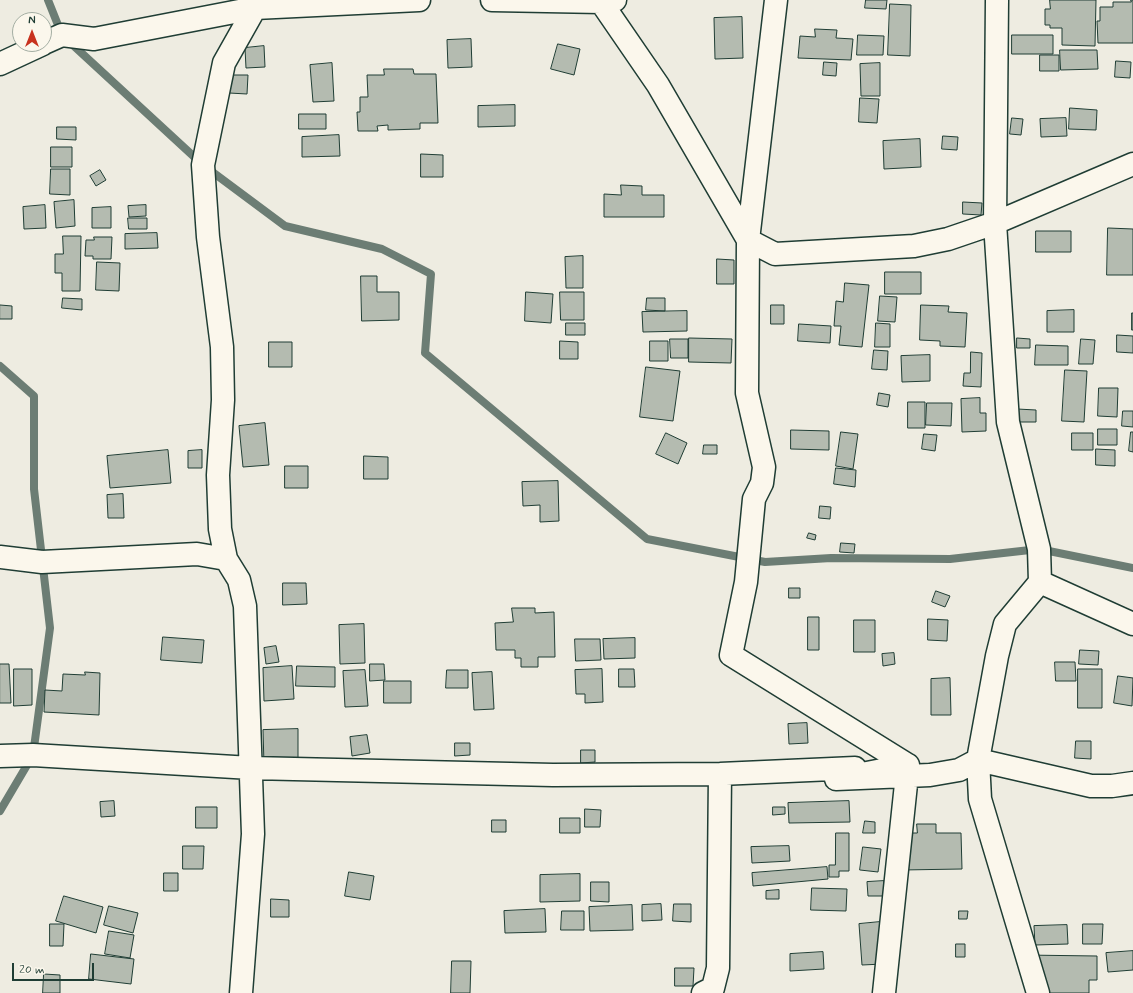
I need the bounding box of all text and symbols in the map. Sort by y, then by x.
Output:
north arrow [12,12,52,52]
text: N [28,14,36,28]
scale bar [14,955,96,981]
text: 20 m [19,962,45,978]

